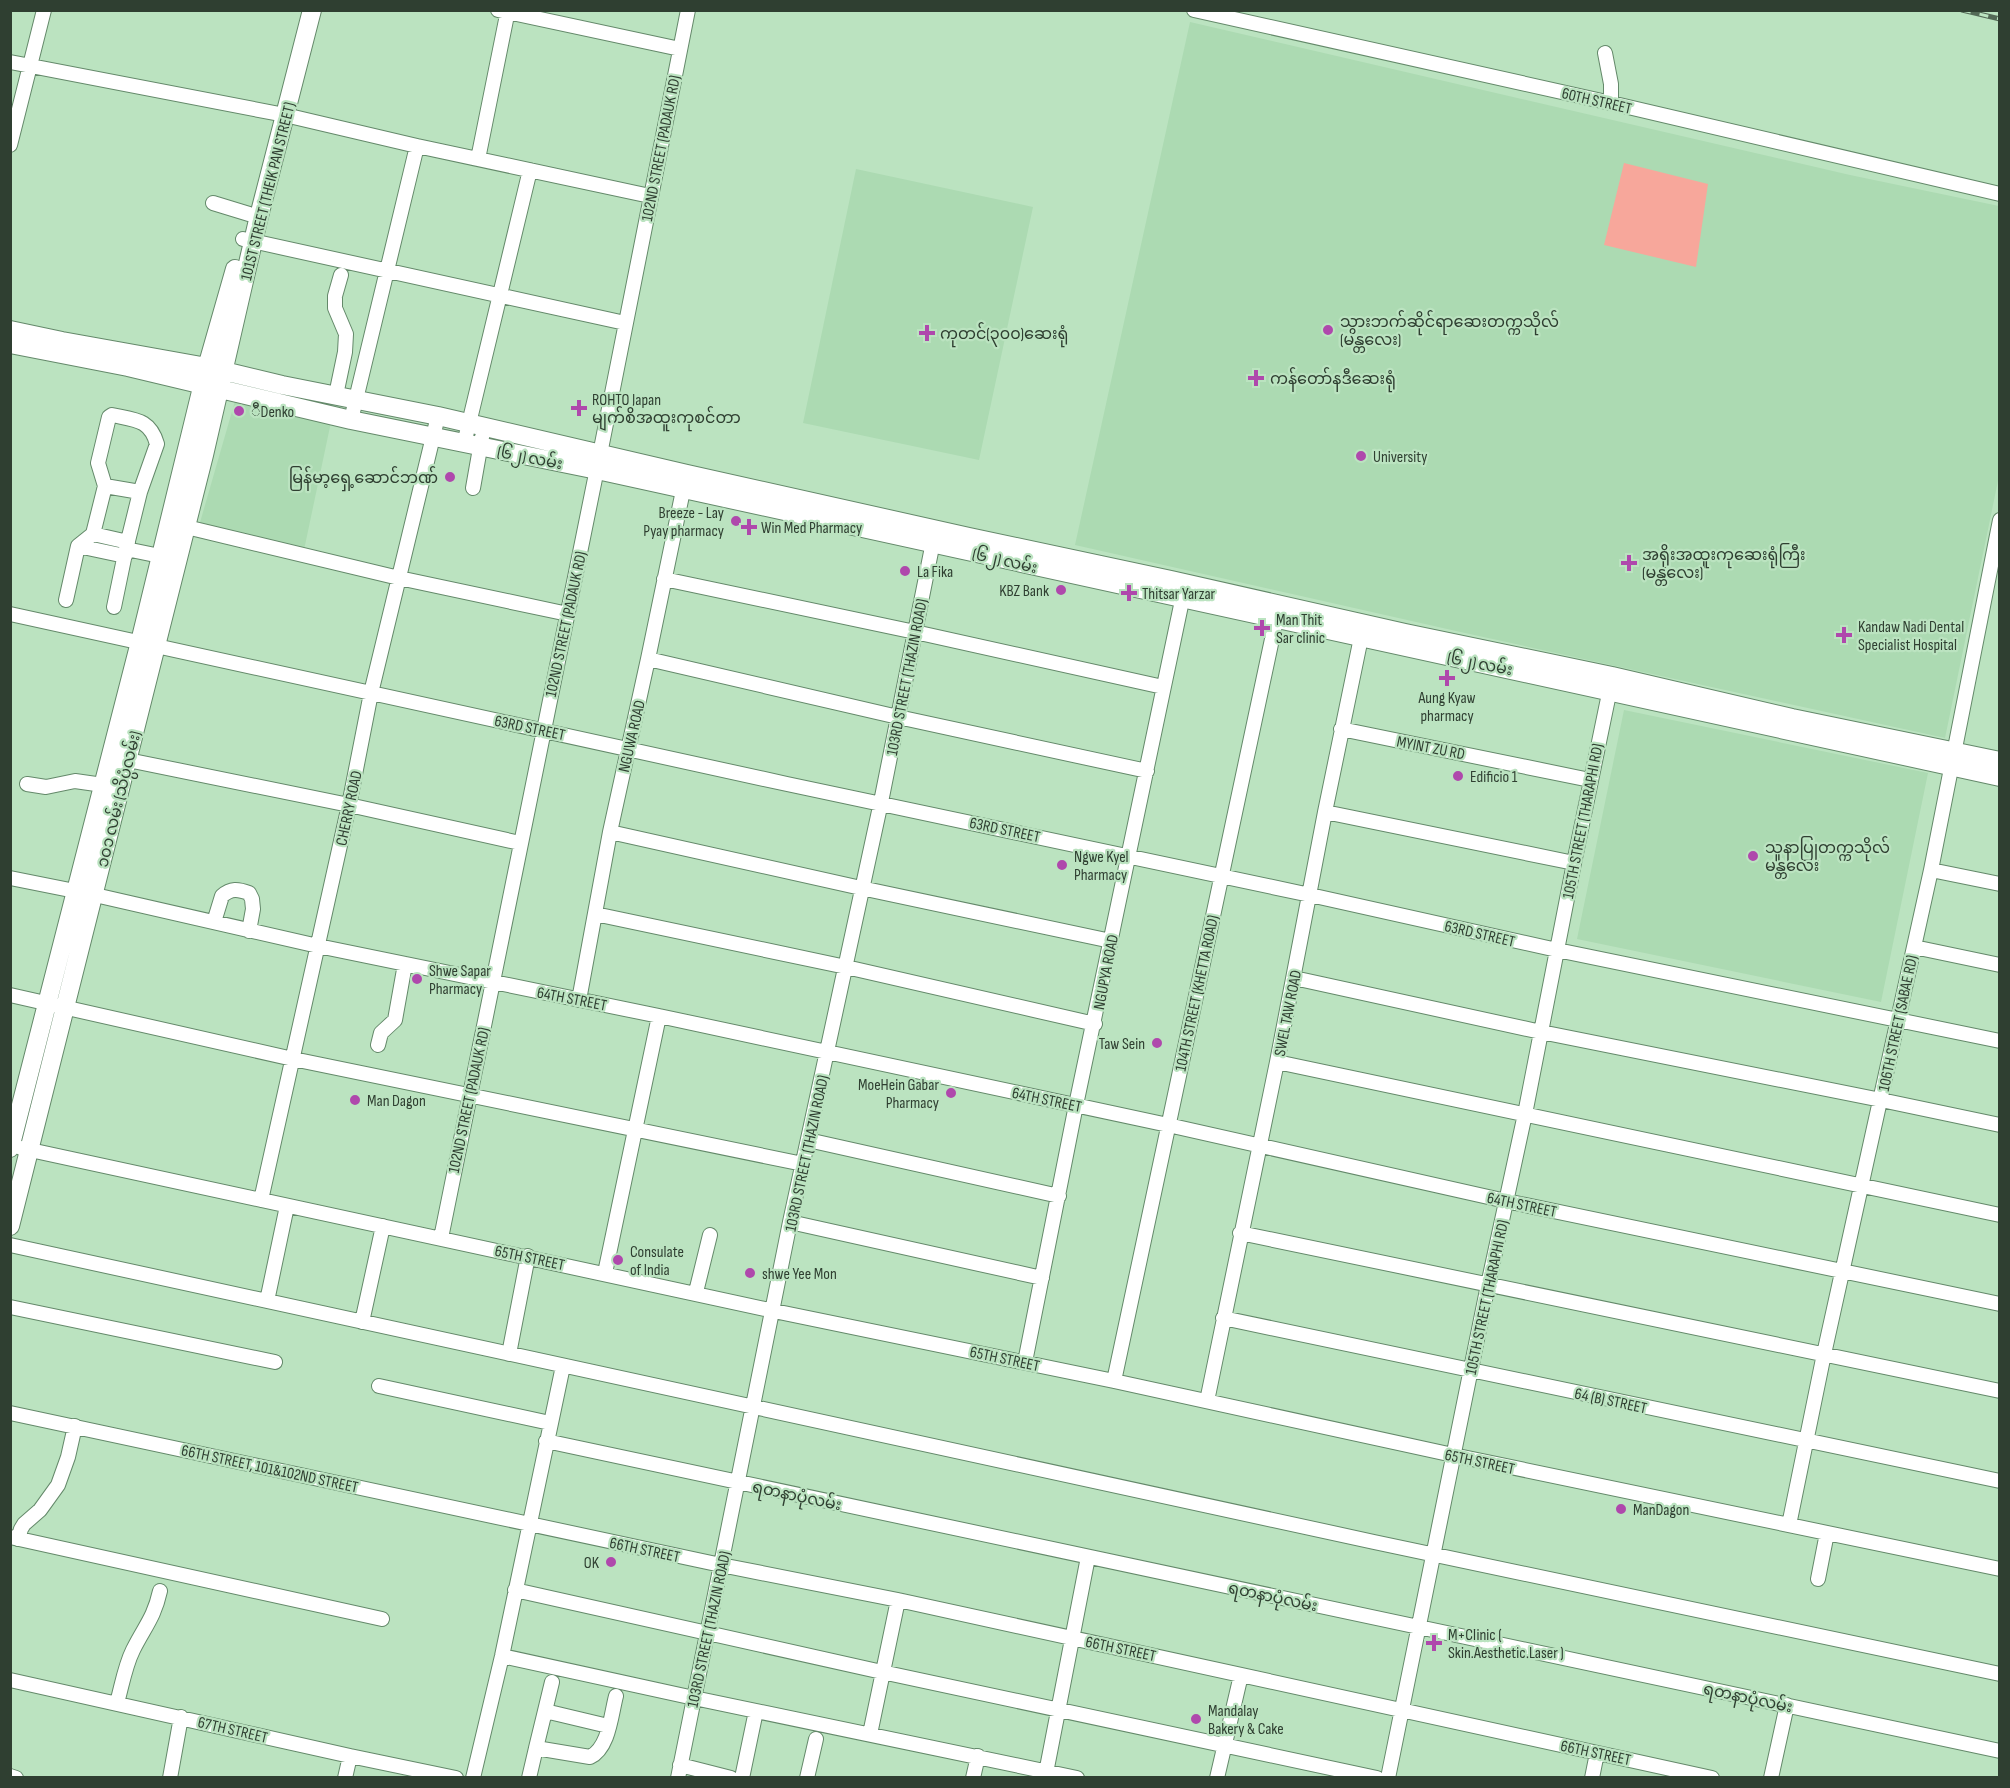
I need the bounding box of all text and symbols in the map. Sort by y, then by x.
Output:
street label: 102ND STREET (PADAUK RD) [638,74,685,223]
street label: 60TH STREET [1560,84,1634,119]
street label: 101ST STREET (THEIK PAN STREET) [237,100,300,282]
place label: သွားဘက်ဆိုင်ရာဆေးတက္ကသိုလ် (မန္တလေး) [1340,310,1559,353]
place label: ကုတင်(၃၀၀)ဆေးရုံ [940,322,1068,348]
marker: သွားဘက်ဆိုင်ရာဆေးတက္ကသိုလ် (မန္တလေး) [1321,323,1335,337]
marker: ကုတင်(၃၀၀)ဆေးရုံ [918,324,936,342]
place label: ကန်တော်နဒီဆေးရုံ [1270,367,1396,393]
marker: ကန်တော်နဒီဆေးရုံ [1247,369,1265,387]
place label: ROHTO Japan မျက်စိအထူးကုစင်တာ [592,391,741,432]
marker: ROHTO Japan မျက်စိအထူးကုစင်တာ [570,399,588,417]
place label: ီDenko [251,402,294,422]
marker: ီDenko [232,404,246,418]
street label: (၆၂) လမ်း [495,440,565,477]
place label: University [1373,448,1427,467]
marker: University [1354,449,1368,463]
place label: မြန်မာ့ရှေ့ဆောင်ဘဏ် [289,466,438,492]
marker: မြန်မာ့ရှေ့ဆောင်ဘဏ် [443,470,457,484]
place label: Breeze - Lay Pyay pharmacy [643,504,724,541]
marker: Breeze - Lay Pyay pharmacy [729,514,743,528]
place label: Win Med Pharmacy [761,519,862,538]
marker: Win Med Pharmacy [742,520,756,534]
street label: (၆၂) လမ်း [970,542,1040,581]
place label: အရိုးအထူးကုဆေးရုံကြီး (မန္တလေး) [1642,543,1806,586]
street label: 102ND STREET (PADAUK RD) [542,550,591,699]
marker: အရိုးအထူးကုဆေးရုံကြီး (မန္တလေး) [1620,554,1638,572]
place label: La Fika [917,563,953,582]
marker: La Fika [898,564,912,578]
place label: KBZ Bank [999,582,1049,601]
marker: KBZ Bank [1054,583,1068,597]
marker: Thitsar Yarzar [1120,584,1138,602]
place label: Thitsar Yarzar [1142,585,1216,604]
street label: 103RD STREET (THAZIN ROAD) [883,597,932,757]
place label: Man Thit Sar clinic [1276,611,1325,648]
place label: Kandaw Nadi Dental Specialist Hospital [1858,618,1964,655]
marker: Man Thit Sar clinic [1253,619,1271,637]
marker: Kandaw Nadi Dental Specialist Hospital [1835,626,1853,644]
street label: (၆၂) လမ်း [1445,646,1515,683]
marker: Aung Kyaw pharmacy [1440,671,1454,685]
place label: Aung Kyaw pharmacy [1417,689,1476,726]
street label: NGUWA ROAD [615,698,650,774]
street label: 63RD STREET [493,712,567,745]
street label: ၁၀၁ လမ်း (သိပ္ပံလမ်း) [90,728,149,870]
street label: MYINT ZU RD [1395,733,1467,764]
street label: 105TH STREET (THARAPHI RD) [1559,742,1608,901]
place label: Edificio 1 [1470,768,1518,787]
street label: CHERRY ROAD [332,769,367,847]
marker: Edificio 1 [1451,769,1465,783]
street label: 63RD STREET [968,814,1042,847]
place label: သူနာပြုတက္ကသိုလ် မန္တလေး [1765,836,1890,879]
place label: Ngwe Kyel Pharmacy [1074,848,1129,885]
marker: သူနာပြုတက္ကသိုလ် မန္တလေး [1746,849,1760,863]
marker: Ngwe Kyel Pharmacy [1055,858,1069,872]
street label: 104TH STREET (KHETTA ROAD) [1172,914,1223,1073]
street label: 63RD STREET [1443,917,1517,952]
street label: NGUPYA ROAD [1090,933,1123,1011]
street label: 106TH STREET (SABAE RD) [1875,954,1922,1093]
place label: Shwe Sapar Pharmacy [429,962,491,999]
street label: SWEL TAW ROAD [1271,968,1306,1058]
marker: Shwe Sapar Pharmacy [410,972,424,986]
street label: 64TH STREET [535,983,609,1016]
street label: 102ND STREET (PADAUK RD) [445,1026,494,1175]
place label: Taw Sein [1099,1035,1145,1054]
marker: Taw Sein [1150,1036,1164,1050]
street label: 103RD STREET (THAZIN ROAD) [782,1073,833,1233]
place label: MoeHein Gabar Pharmacy [858,1076,939,1113]
street label: 64TH STREET [1010,1084,1084,1117]
marker: MoeHein Gabar Pharmacy [944,1086,958,1100]
place label: Man Dagon [367,1092,426,1111]
marker: Man Dagon [348,1093,362,1107]
street label: 64TH STREET [1485,1189,1559,1222]
street label: 105TH STREET (THARAPHI RD) [1462,1218,1513,1376]
street label: 65TH STREET [493,1242,567,1275]
place label: Consulate of India [630,1243,684,1280]
marker: Consulate of India [611,1253,625,1267]
place label: shwe Yee Mon [762,1265,837,1284]
marker: shwe Yee Mon [743,1266,757,1280]
street label: 65TH STREET [968,1343,1042,1376]
street label: 64 (B) STREET [1573,1385,1649,1418]
street label: 66TH STREET, 101&102ND STREET [180,1441,360,1498]
street label: 65TH STREET [1443,1446,1517,1479]
street label: ရတနာပုံလမ်း [750,1475,844,1519]
place label: ManDagon [1633,1501,1689,1520]
marker: ManDagon [1614,1502,1628,1516]
street label: 66TH STREET [608,1534,682,1567]
street label: 103RD STREET (THAZIN ROAD) [684,1549,735,1709]
place label: OK [584,1554,600,1573]
marker: OK [604,1555,618,1569]
street label: ရတနာပုံလမ်း [1226,1576,1320,1620]
place label: M+Clinic ( Skin.Aesthetic.Laser ) [1448,1626,1564,1663]
street label: 66TH STREET [1084,1633,1158,1666]
marker: M+Clinic ( Skin.Aesthetic.Laser ) [1425,1634,1443,1652]
street label: ရတနာပုံလမ်း [1701,1677,1795,1721]
place label: Mandalay Bakery & Cake [1208,1702,1284,1739]
marker: Mandalay Bakery & Cake [1189,1712,1203,1726]
street label: 67TH STREET [196,1713,270,1748]
street label: 66TH STREET [1559,1737,1633,1770]

